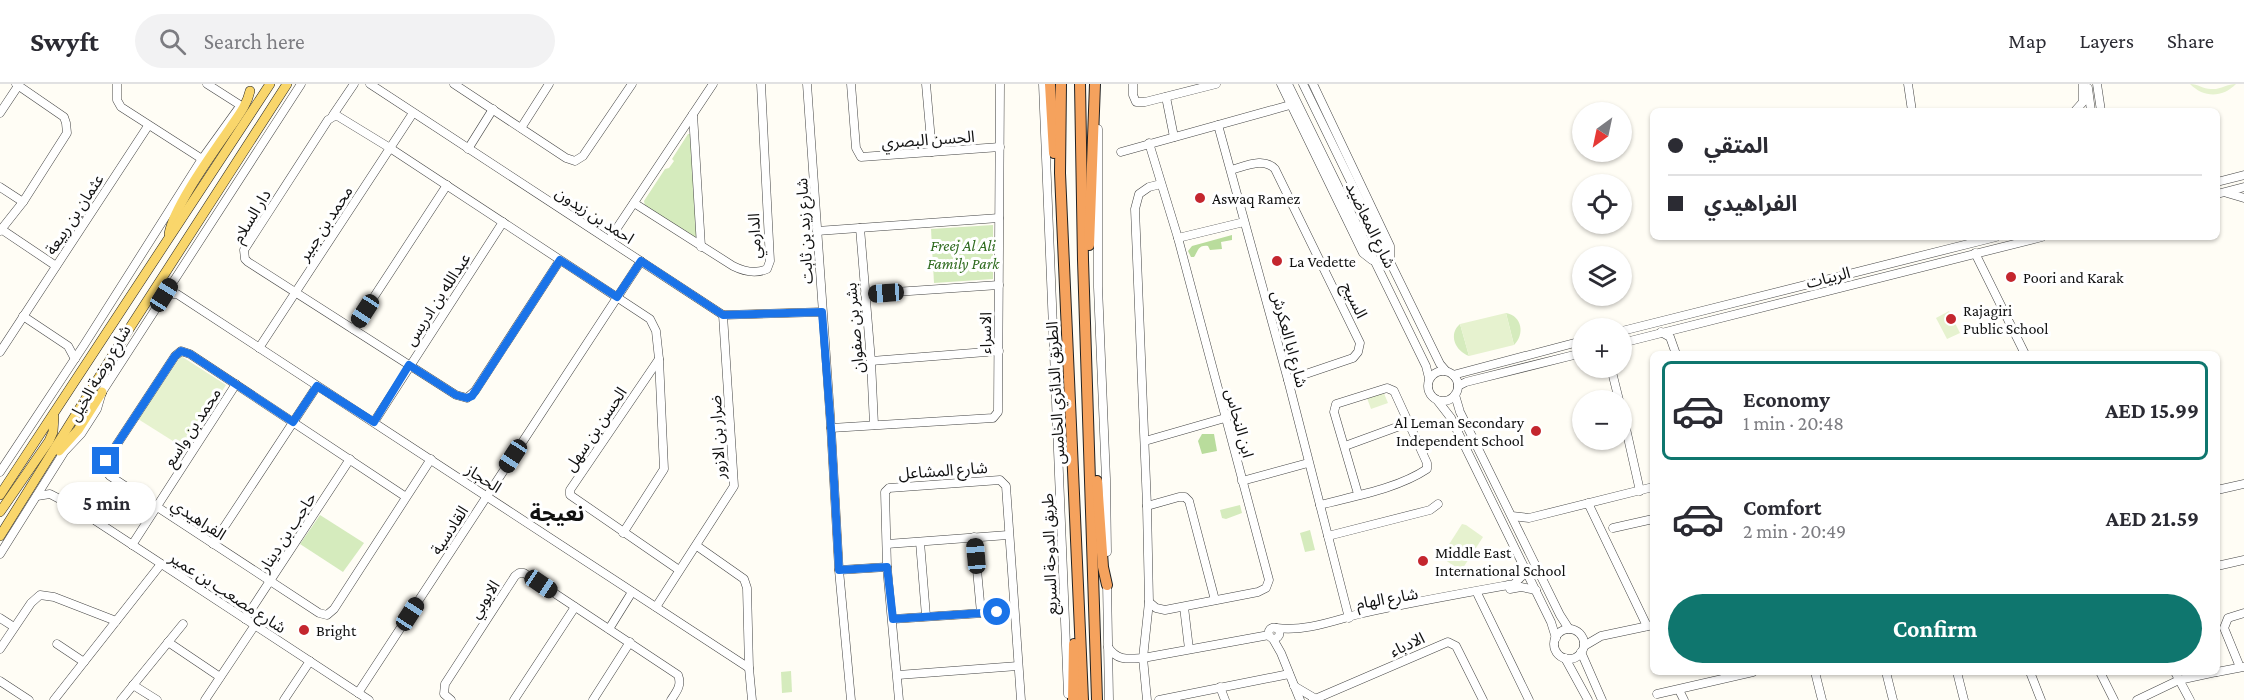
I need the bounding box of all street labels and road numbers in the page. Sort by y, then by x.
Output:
street label: الحسن البصري [881,128,976,155]
street label: عثمان بن ربيعة [42,171,108,258]
street label: شارع زيد بن ثابت [793,177,820,284]
street label: شارع المعاضيد [1339,180,1399,273]
street label: محمد بن جبير [294,183,357,265]
street label: احمد بن زيدون [552,184,637,248]
street label: دار السلام [229,186,277,248]
street label: الدارمي [745,213,768,259]
street label: عبدالله بن ادريس [401,250,474,349]
street label: الربيات [1804,264,1852,292]
street label: السيج [1335,279,1371,323]
street label: بشر بن صفوان [842,282,868,374]
street label: شارع ابا العكرش [1265,289,1311,390]
street label: الاسراء [977,312,995,354]
street label: الطريق الدائري الخامس [1043,321,1071,465]
street label: شارع روضة الخيل [65,322,137,426]
street label: الحسن بن سهل [561,384,631,475]
street label: محمد بن واسع [161,385,228,472]
street label: ابن النحاس [1221,387,1257,460]
street label: ضرار بن الازور [707,394,729,480]
street label: شارع المشاعل [898,459,988,486]
street label: الحجاز [461,460,505,497]
street label: حاجب بن دينار [255,489,320,577]
street label: طريق الدوحة السريع [1039,492,1064,615]
street label: الفراهيدي [166,496,229,546]
street label: القادسية [427,503,471,558]
street label: شارع مصعب بن عمير [163,548,289,640]
street label: الايوبي [466,577,506,623]
street label: شارع الهام [1355,585,1420,616]
street label: الادباء [1387,629,1427,660]

